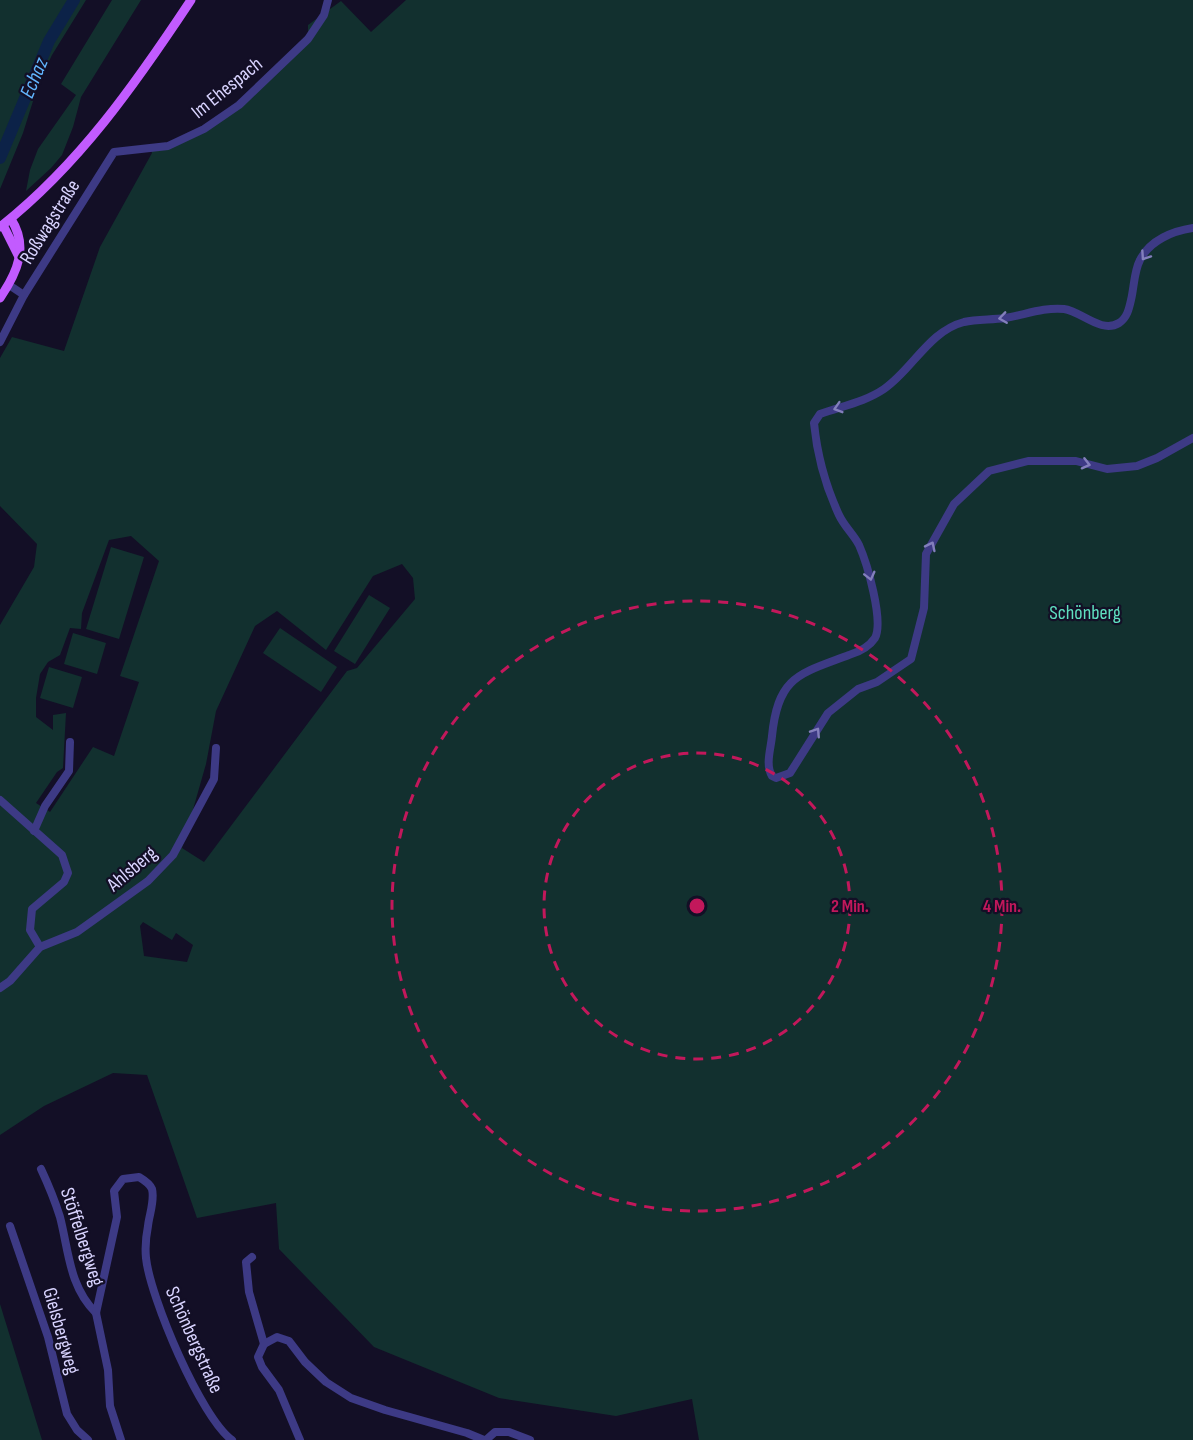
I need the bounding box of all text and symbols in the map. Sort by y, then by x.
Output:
street label: Im Ehespach [187,52,267,124]
water label: Echaz [14,54,54,102]
street label: Roßwagstraße [15,175,85,269]
one-way arrow [1141,249,1152,260]
one-way arrow [999,311,1008,323]
one-way arrow [833,401,844,413]
one-way arrow [1081,456,1091,469]
one-way arrow [923,542,935,553]
one-way arrow [862,571,875,581]
park label: Schönberg [1049,601,1121,625]
one-way arrow [809,728,821,738]
street label: Ahlsberg [101,841,162,897]
centre of rings [687,896,707,916]
text: 2 Min. [831,896,869,917]
text: 4 Min. [983,896,1021,917]
street label: Stöffelbergweg [55,1185,109,1289]
street label: Schönbergstraße [160,1283,228,1397]
street label: Gielsbergweg [37,1285,85,1377]

